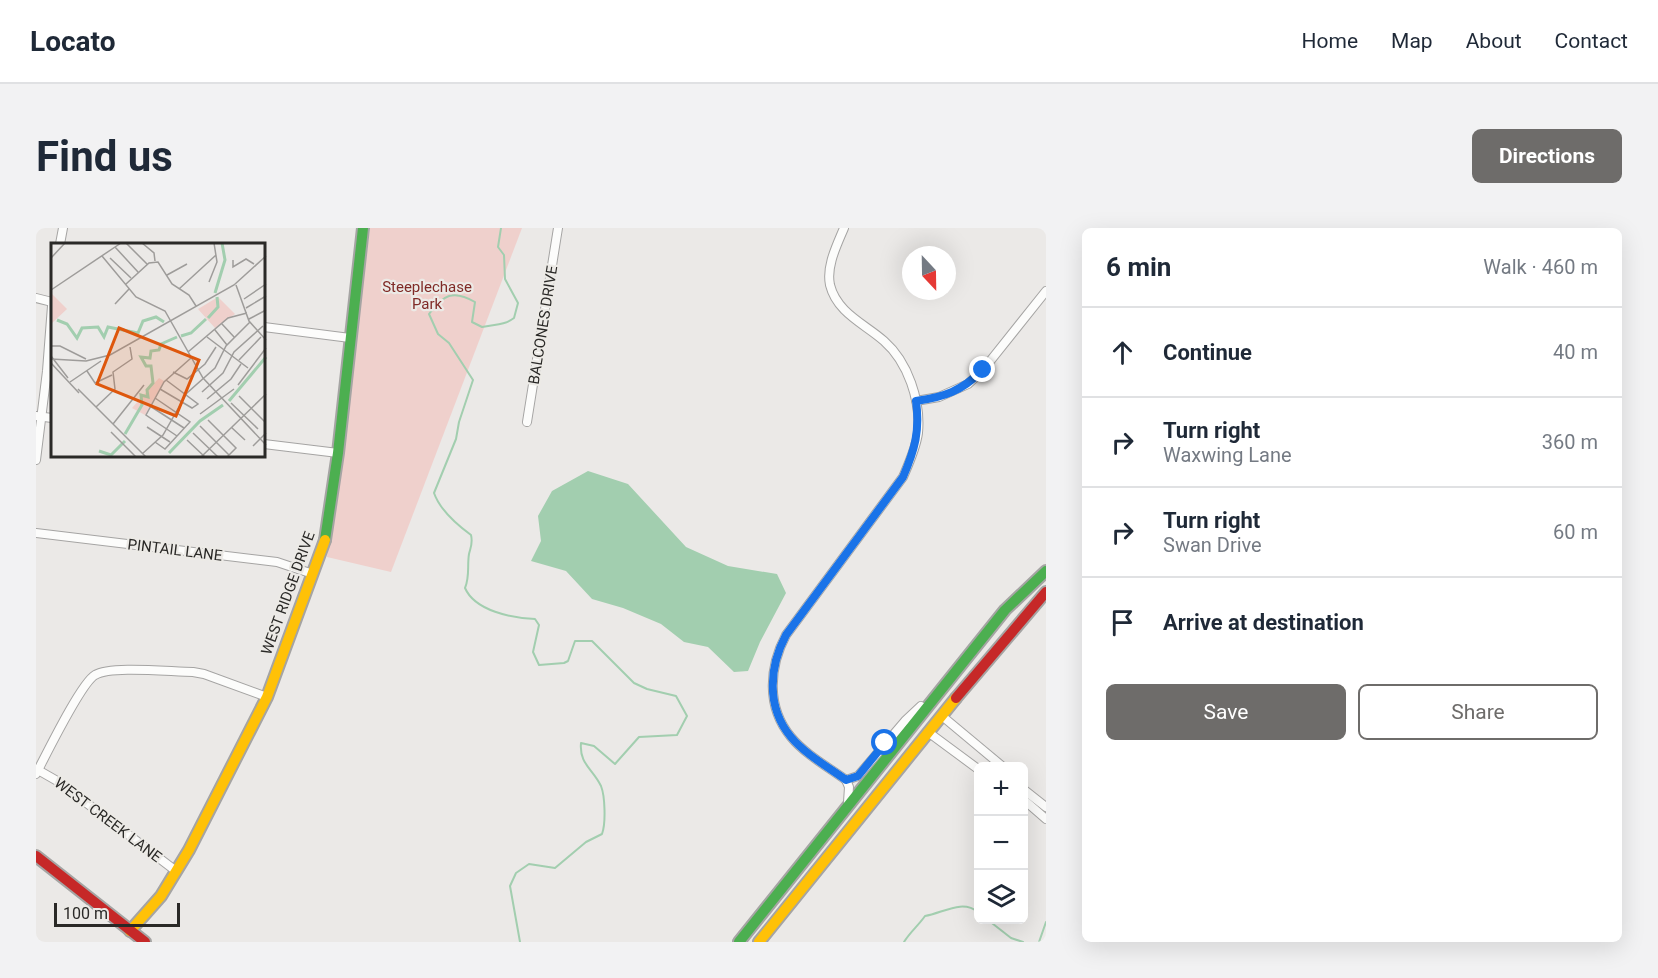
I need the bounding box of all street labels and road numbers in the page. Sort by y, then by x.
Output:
street label: BALCONES DRIVE [525,264,561,386]
street label: WEST RIDGE DRIVE [257,528,319,657]
street label: PINTAIL LANE [127,535,224,565]
street label: WEST CREEK LANE [51,774,166,866]

